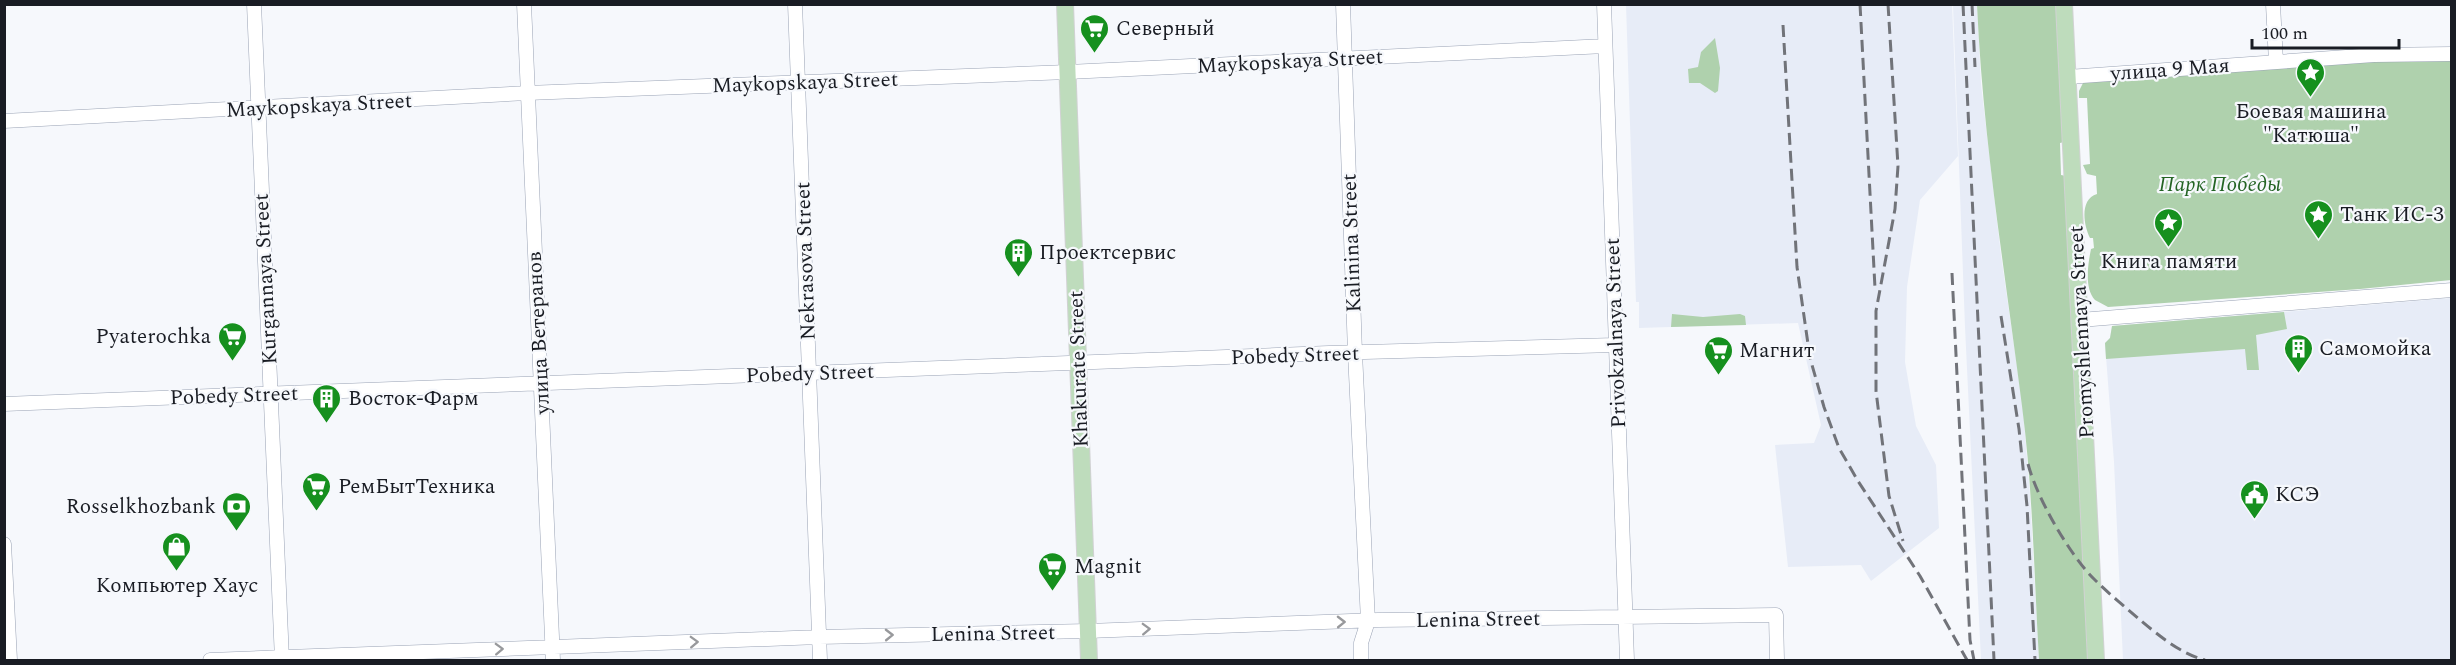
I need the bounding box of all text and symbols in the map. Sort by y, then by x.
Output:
supermarket icon: Северный [1079,12,1111,54]
scale bar [2252,12,2399,50]
place label: Северный [1116,13,1215,45]
text: 100 m [2261,20,2308,47]
street label: Maykopskaya Street [1196,41,1384,83]
street label: улица 9 Мая [2108,50,2231,90]
place icon: Боевая машина "Катюша" [2295,56,2327,98]
street label: Maykopskaya Street [711,64,899,102]
street label: Maykopskaya Street [225,85,413,127]
place label: Боевая машина "Катюша" [2236,96,2387,152]
park label: Парк Победы [2159,169,2281,201]
street label: Kalinina Street [1334,173,1370,313]
street label: Nekrasova Street [787,181,825,341]
street label: Kurgannaya Street [246,193,286,365]
place icon: Танк ИС-3 [2303,198,2335,240]
place label: Танк ИС-3 [2340,199,2444,231]
place icon: Книга памяти [2153,206,2185,248]
street label: Promyshlennaya Street [2060,224,2104,439]
building icon: Проектсервис [1002,236,1034,278]
place label: Проектсервис [1039,237,1176,269]
street label: Privokzalnaya Street [1597,237,1635,429]
place label: Книга памяти [2101,246,2237,278]
street label: улица Ветеранов [519,251,559,416]
street label: Khakurate Street [1060,290,1098,448]
supermarket icon: Pyaterochka [216,320,248,362]
place label: Pyaterochka [96,321,212,353]
building icon: Самомойка [2282,332,2314,374]
place label: Самомойка [2319,333,2432,365]
supermarket icon: Магнит [1702,334,1734,376]
place label: Магнит [1739,335,1814,367]
street label: Pobedy Street [1230,338,1360,374]
street label: Pobedy Street [745,356,875,392]
street label: Pobedy Street [169,378,299,414]
building icon: Восток-Фарм [311,382,343,424]
place label: Восток-Фарм [348,383,479,415]
supermarket icon: РемБытТехника [301,470,333,512]
place label: РемБытТехника [338,471,496,503]
public building icon: КСЭ [2238,478,2270,520]
place label: КСЭ [2275,479,2320,511]
bank icon: Rosselkhozbank [221,490,253,532]
place label: Rosselkhozbank [66,491,216,523]
shop icon: Компьютер Хаус [161,530,193,572]
supermarket icon: Magnit [1037,550,1069,592]
place label: Magnit [1074,551,1142,583]
place label: Компьютер Хаус [96,570,258,602]
street label: Lenina Street [1415,603,1541,637]
one-way arrow [1337,615,1346,628]
street label: Lenina Street [930,617,1056,651]
one-way arrow [1142,623,1151,635]
one-way arrow [884,629,893,642]
one-way arrow [689,635,698,648]
one-way arrow [495,643,504,656]

